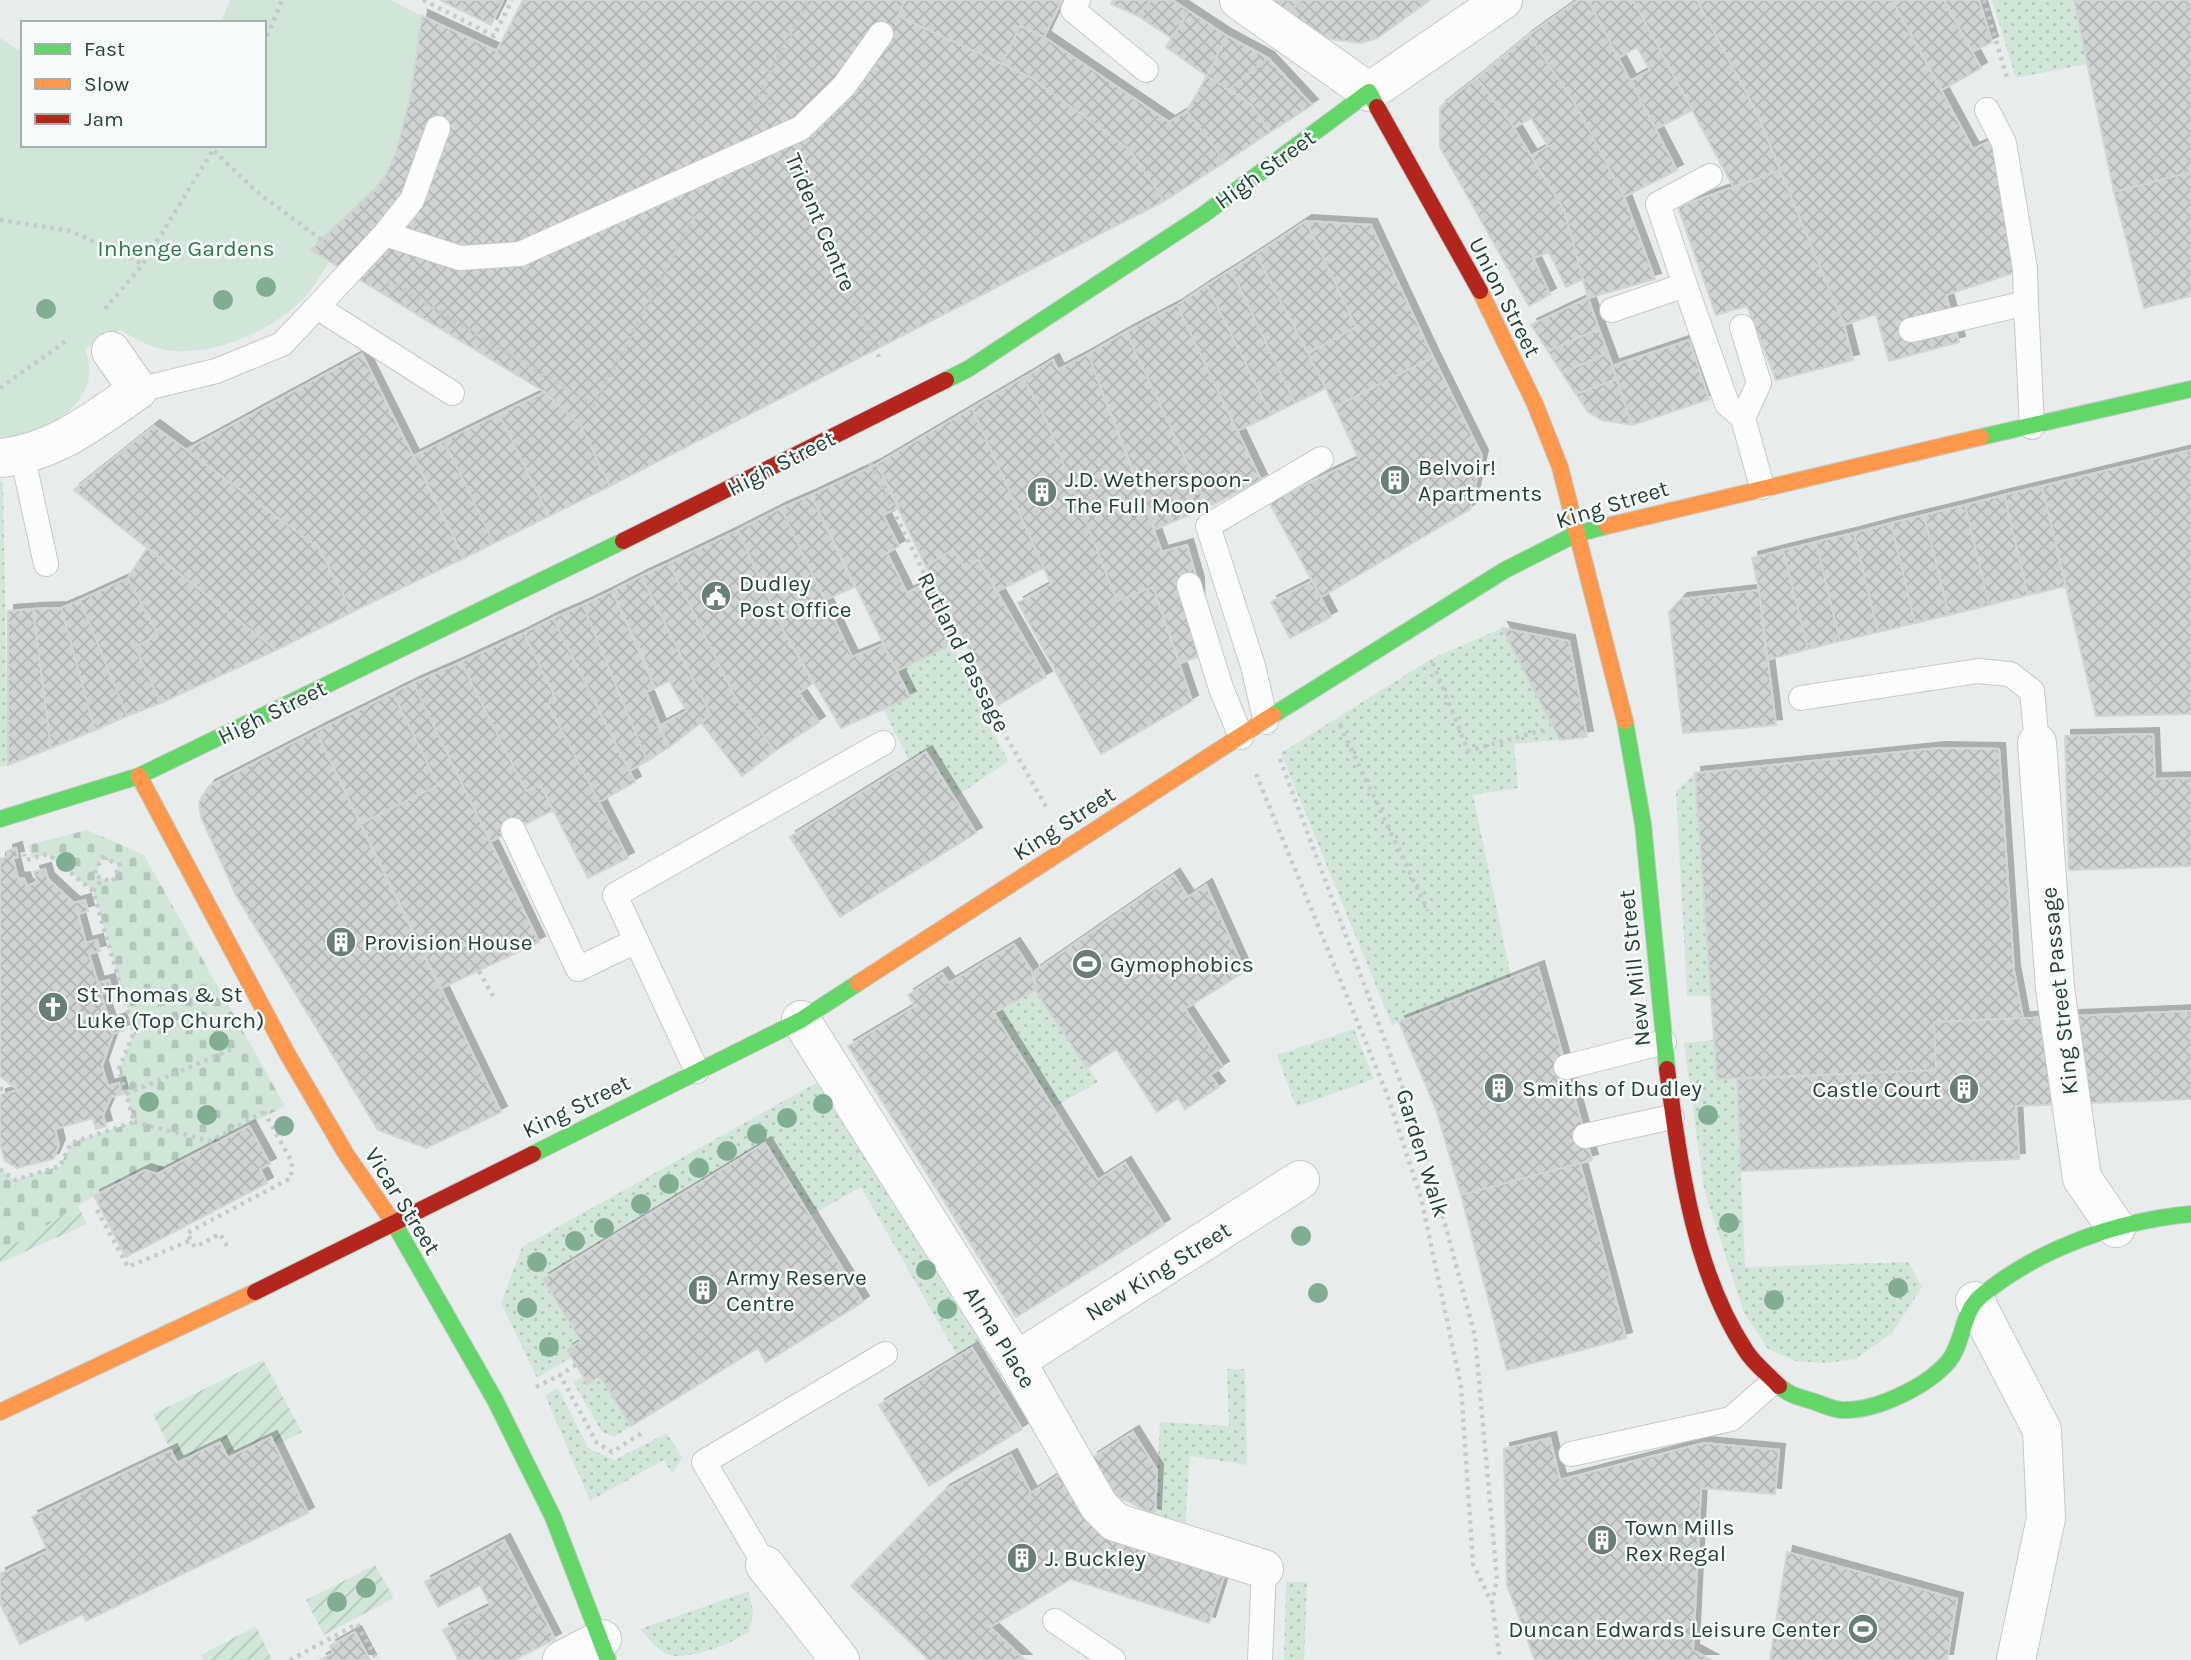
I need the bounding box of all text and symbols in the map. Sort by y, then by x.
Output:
legend [21,21,266,147]
text: Fast [84,37,125,61]
text: Slow [84,72,129,96]
text: Jam [84,107,124,131]
street label: High Street [1210,124,1321,215]
street label: Trident Centre [779,149,862,295]
street label: Union Street [1463,233,1546,362]
park label: Inhenge Gardens [97,235,275,262]
street label: High Street [723,425,840,502]
place label: Belvoir! Apartments [1418,454,1542,507]
building icon: Belvoir! Apartments [1378,463,1412,497]
place label: J.D. Wetherspoon- The Full Moon [1065,466,1250,519]
street label: King Street [1553,474,1672,534]
building icon: J.D. Wetherspoon- The Full Moon [1025,475,1059,509]
street label: Rutland Passage [912,568,1015,737]
place label: Dudley Post Office [739,570,852,623]
public building icon: Dudley Post Office [699,579,733,613]
street label: High Street [213,674,331,750]
street label: King Street [1008,780,1121,866]
street label: King Street Passage [2035,886,2084,1096]
street label: New Mill Street [1613,888,1656,1048]
building icon: Provision House [324,925,358,959]
place label: Provision House [364,929,533,956]
sports icon: Gymophobics [1070,947,1104,981]
place label: Gymophobics [1110,951,1254,978]
place label: St Thomas & St Luke (Top Church) [76,981,264,1034]
church icon: St Thomas & St Luke (Top Church) [36,990,70,1024]
street label: King Street [518,1069,635,1144]
building icon: Smiths of Dudley [1482,1071,1516,1105]
building icon: Castle Court [1947,1072,1981,1106]
place label: Smiths of Dudley [1522,1075,1702,1102]
place label: Castle Court [1812,1076,1941,1103]
street label: Garden Walk [1390,1086,1455,1220]
street label: Vicar Street [359,1143,446,1260]
street label: New King Street [1081,1216,1236,1327]
place label: Army Reserve Centre [726,1264,867,1317]
building icon: Army Reserve Centre [686,1273,720,1307]
street label: Alma Place [958,1281,1041,1393]
place label: Town Mills Rex Regal [1625,1514,1735,1567]
building icon: Town Mills Rex Regal [1585,1523,1619,1557]
building icon: J. Buckley [1005,1541,1039,1575]
place label: J. Buckley [1045,1545,1146,1572]
sports icon: Duncan Edwards Leisure Center [1846,1612,1880,1646]
place label: Duncan Edwards Leisure Center [1508,1616,1841,1643]

